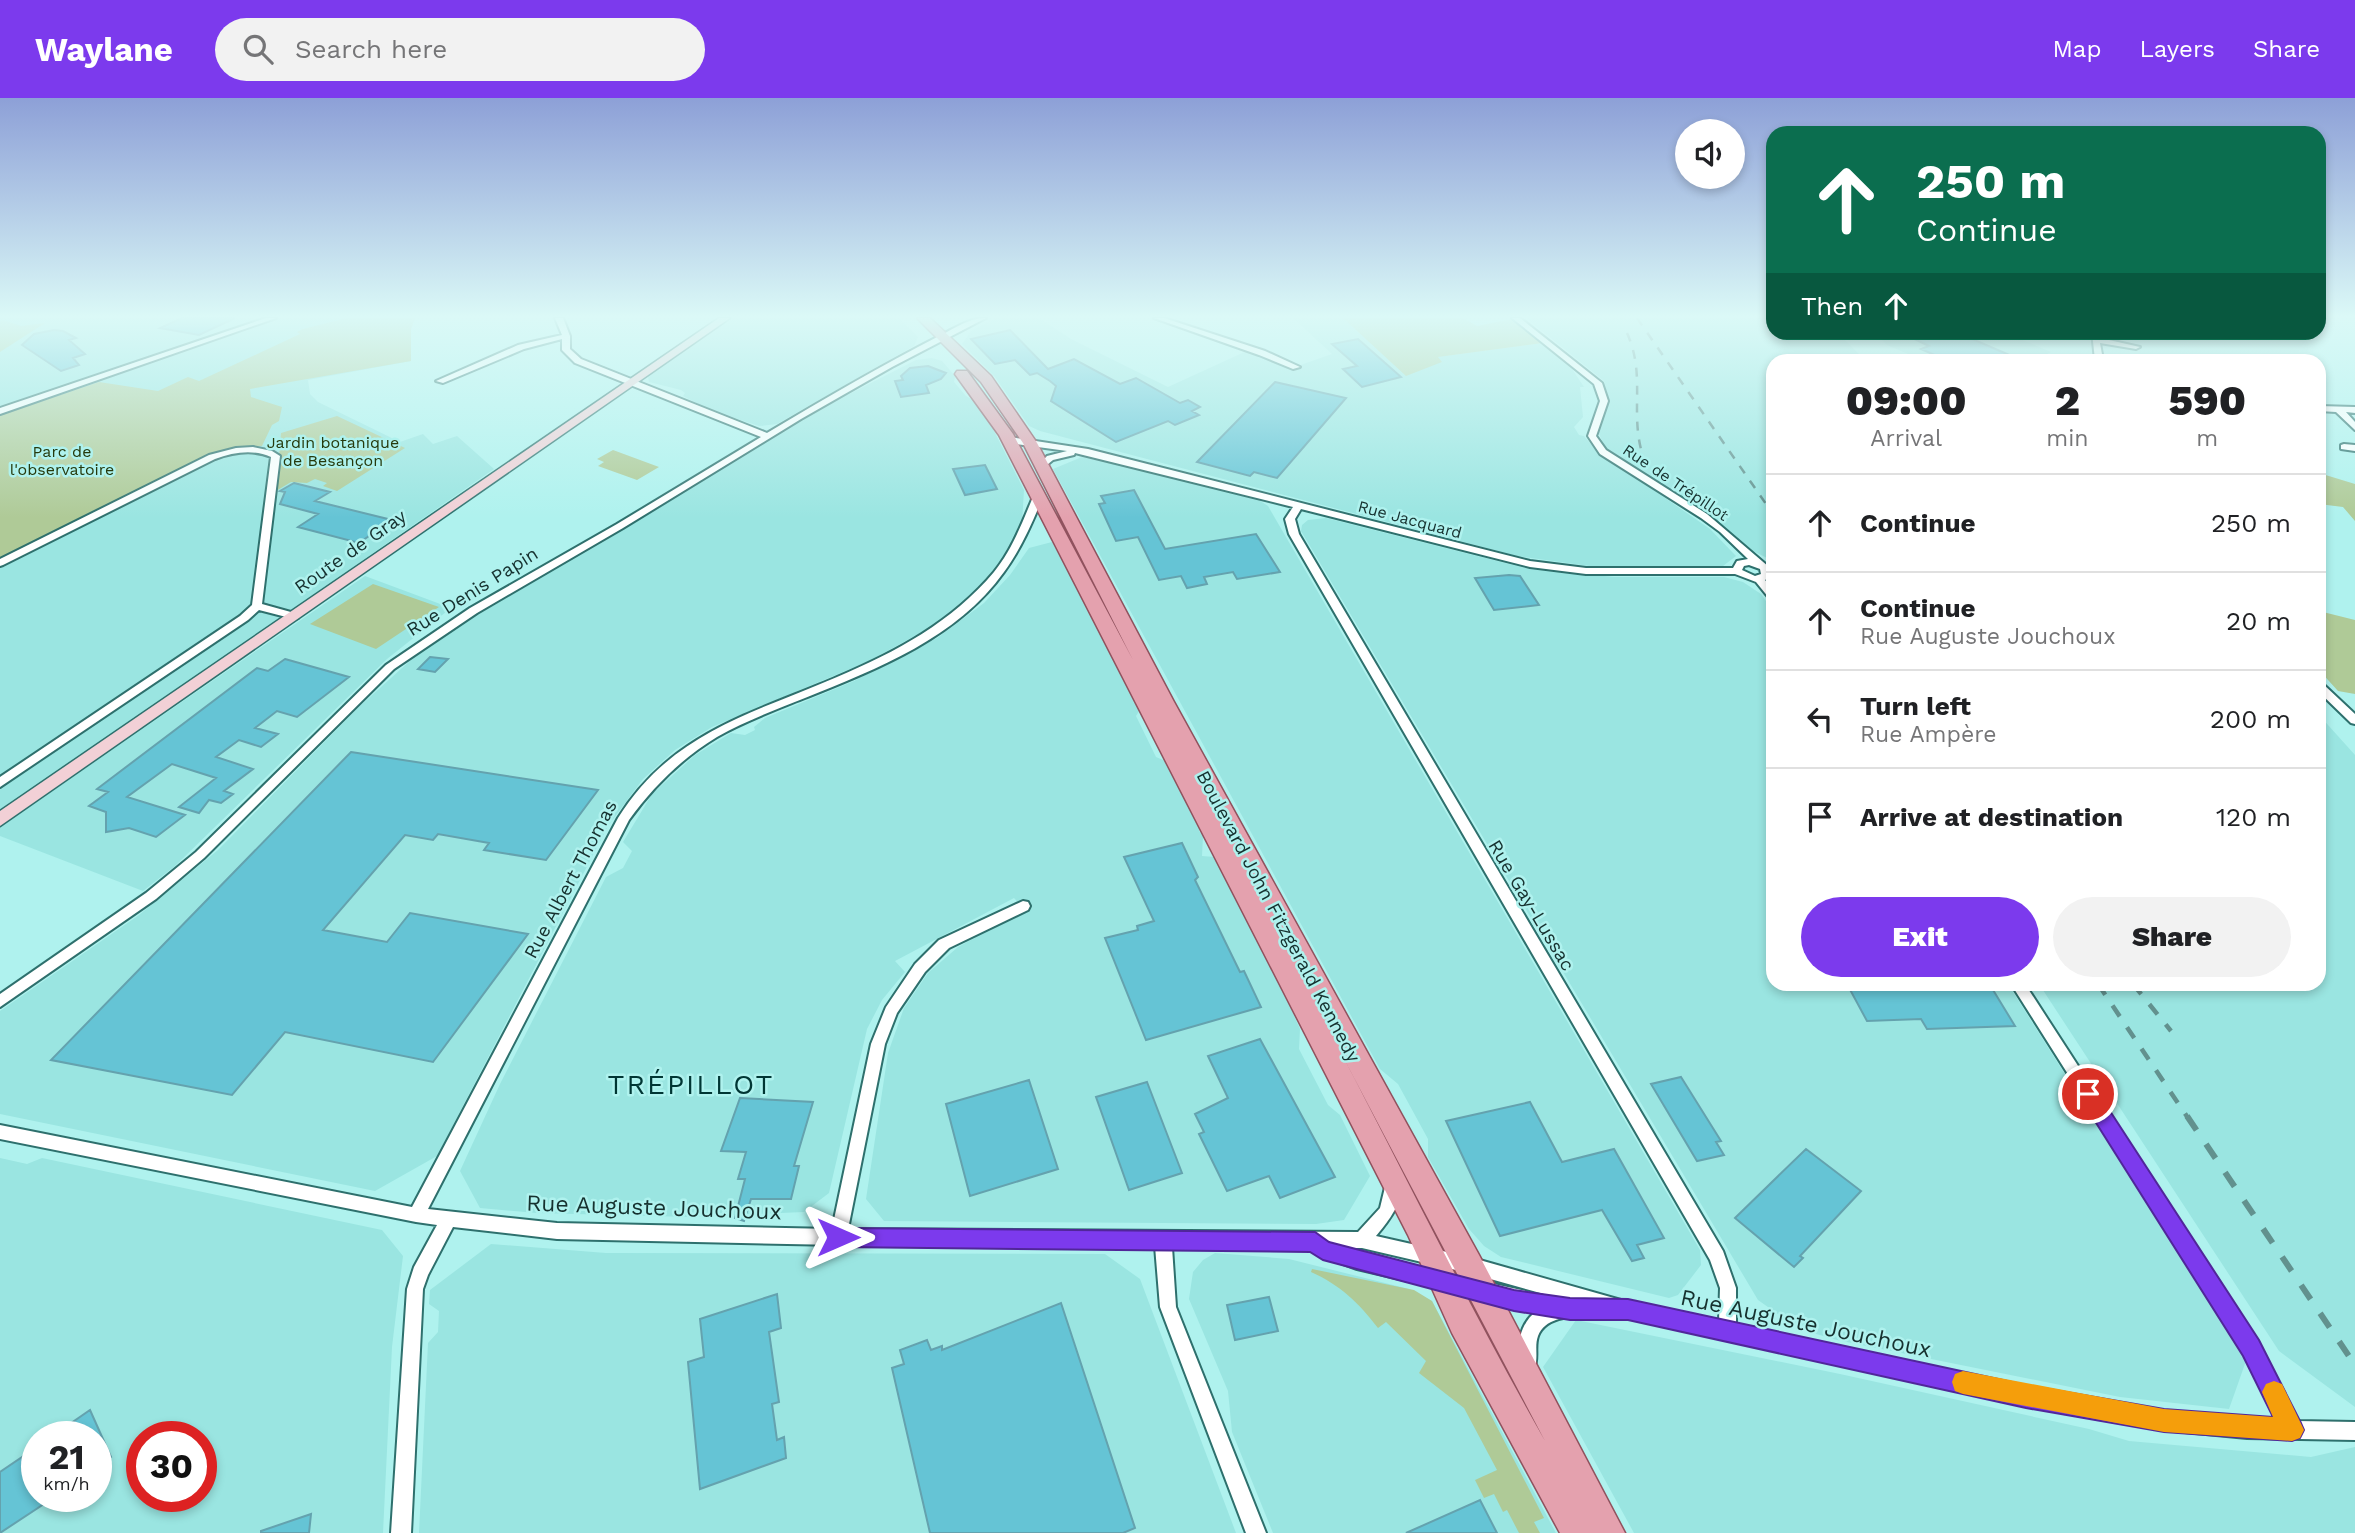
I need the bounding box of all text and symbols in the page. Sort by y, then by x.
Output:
search box [215,18,705,81]
text: Waylane [35,30,173,69]
icon: search [239,30,277,68]
text: Search here [295,34,447,64]
text: Map [2053,35,2101,63]
text: Layers [2139,35,2215,63]
text: Share [2253,35,2320,63]
map controls [1675,119,1745,189]
button: sound [1675,119,1745,189]
text: 250 m [1916,152,2065,210]
icon: ahead [1801,154,1892,245]
text: Continue [1916,211,2057,249]
icon: ahead [1877,287,1915,325]
text: Then [1801,291,1863,321]
text: 09:00 [1846,376,1967,425]
text: 2 [2055,376,2080,425]
text: 590 [2168,376,2246,425]
text: Arrival [1870,425,1942,452]
text: min [2046,425,2089,452]
text: m [2196,425,2218,452]
park label: Jardin botanique de Besançon [267,433,399,470]
street label: Rue de Trépillot [1619,440,1733,525]
park label: Parc de l'observatoire [10,442,114,479]
street label: Rue Jacquard [1356,496,1464,542]
street label: Route de Gray [290,504,411,599]
icon: ahead [1801,504,1839,542]
text: Continue [1860,508,1976,538]
text: 250 m [2211,508,2291,538]
street label: Rue Denis Papin [402,542,542,641]
text: Continue [1860,593,1976,623]
icon: ahead [1801,602,1839,640]
text: 20 m [2226,606,2291,636]
text: Rue Auguste Jouchoux [1860,623,2116,650]
text: Turn left [1860,691,1971,721]
icon: left [1801,700,1839,738]
text: 200 m [2210,704,2291,734]
text: Rue Ampère [1860,721,1997,748]
street label: Boulevard John Fitzgerald Kennedy [1192,767,1366,1066]
street label: Rue Albert Thomas [519,796,622,962]
icon: arrive [1801,798,1839,836]
text: Arrive at destination [1860,802,2123,832]
text: 120 m [2216,802,2291,832]
street label: Rue Gay-Lussac [1483,836,1580,975]
button: Exit [1801,897,2039,977]
button: Share [2053,897,2291,977]
pin [2058,1064,2118,1124]
district label: TRÉPILLOT [608,1068,774,1101]
icon: arrive [2069,1075,2107,1113]
street label: Rue Auguste Jouchoux [526,1190,782,1225]
position arrow [801,1200,875,1274]
street label: Rue Auguste Jouchoux [1678,1284,1934,1363]
speed limit sign: 30 [126,1421,217,1512]
text: 21 [49,1436,84,1478]
text: km/h [43,1473,90,1494]

